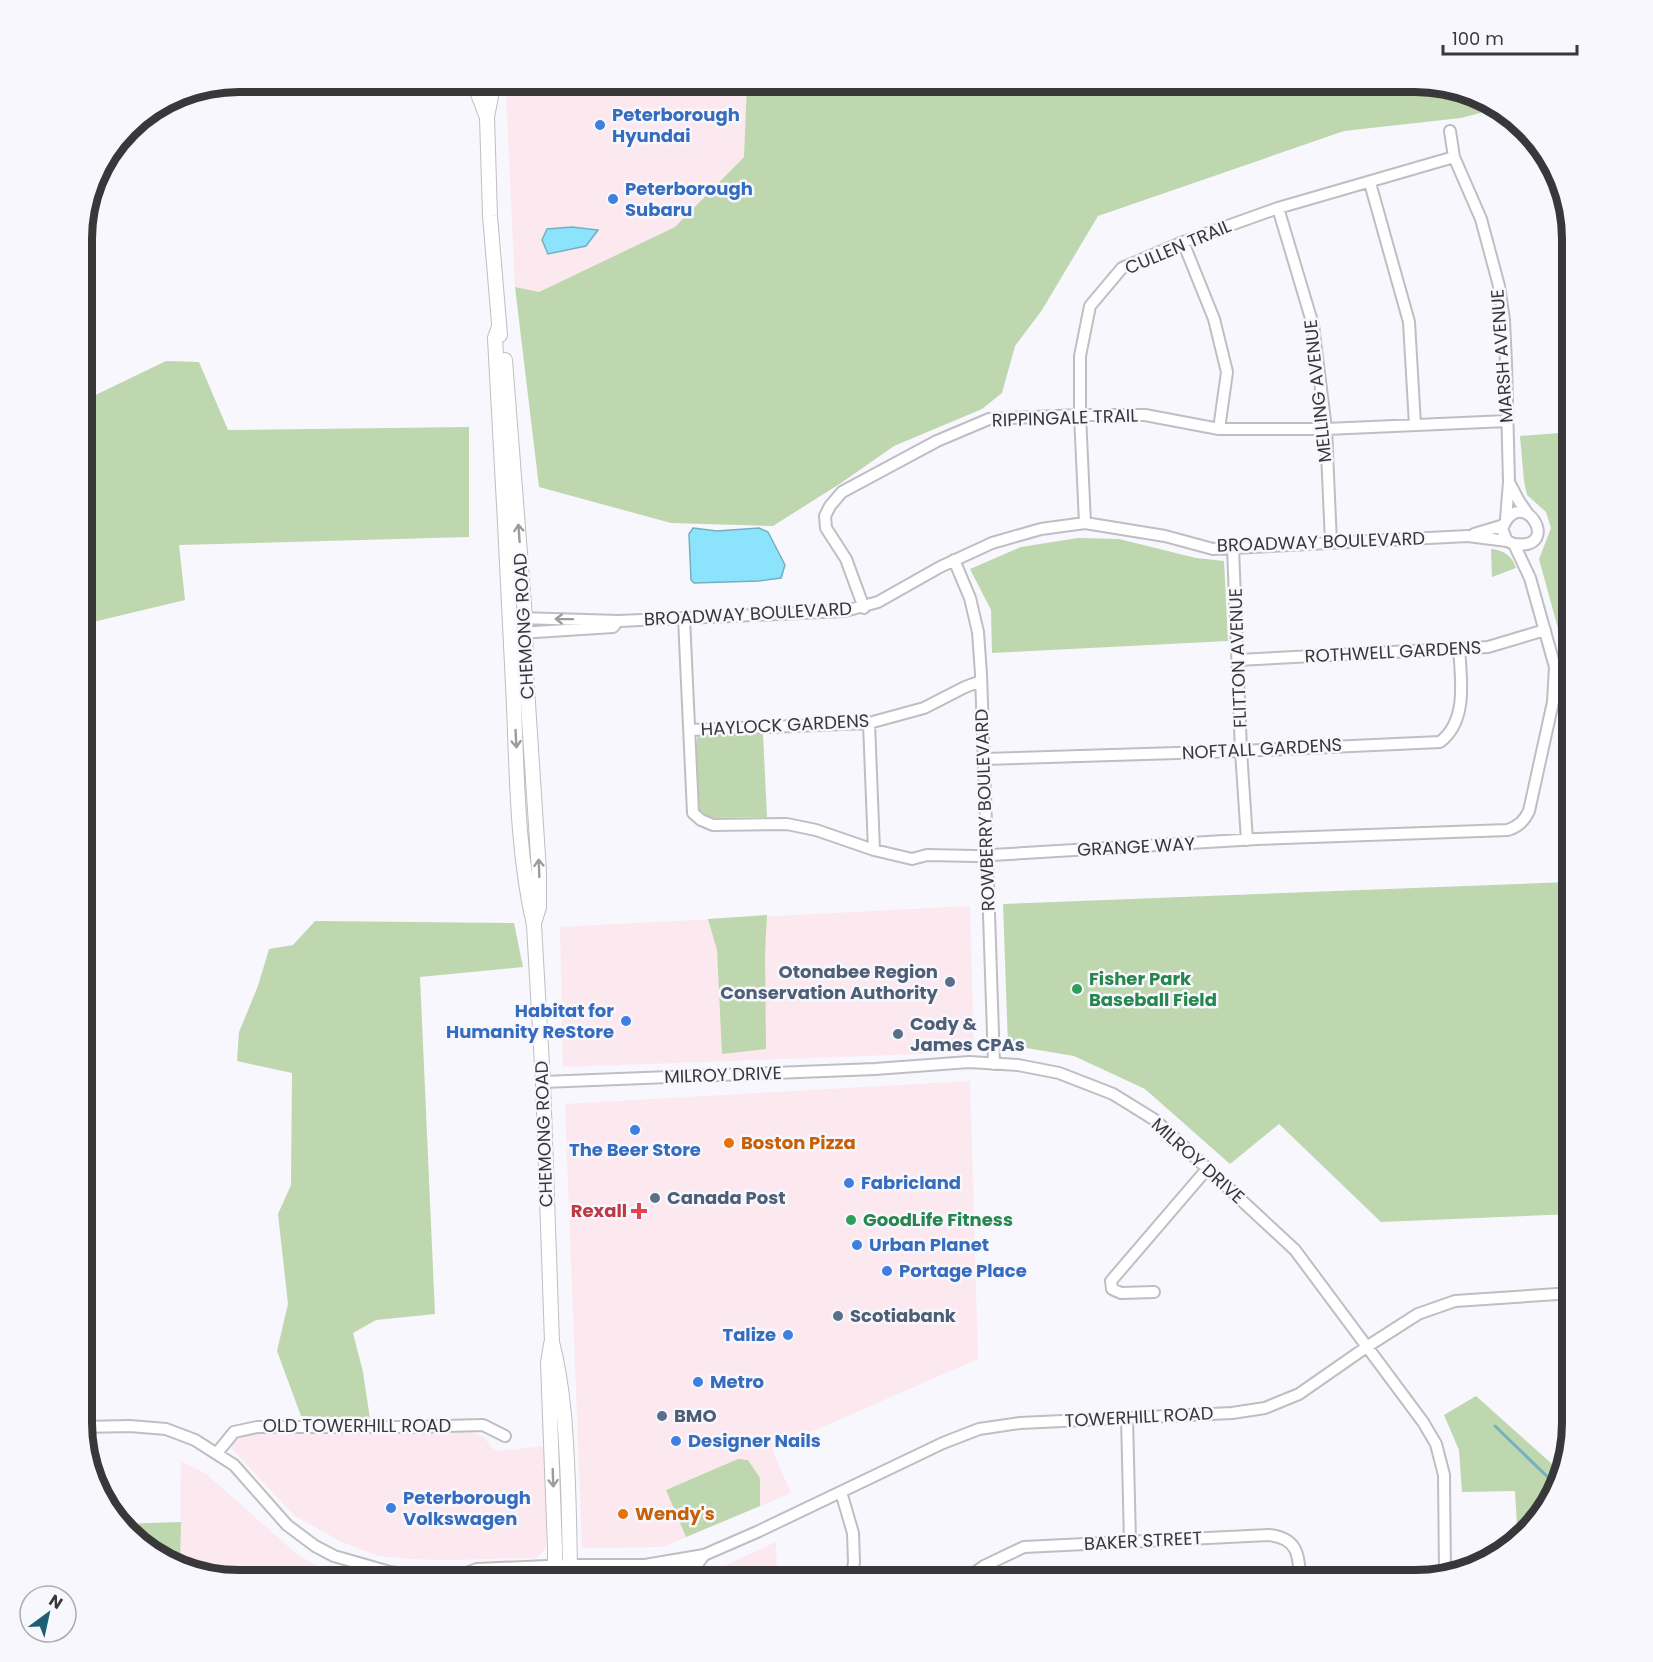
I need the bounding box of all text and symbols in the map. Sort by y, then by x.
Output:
scale bar [1443,18,1576,56]
text: 100 m [1452,26,1504,51]
place label: Peterborough Hyundai [612,102,740,148]
marker: Peterborough Hyundai [593,118,607,132]
place label: Peterborough Subaru [625,176,753,222]
marker: Peterborough Subaru [606,192,620,206]
street label: CULLEN TRAIL [1121,213,1235,280]
street label: MARSH AVENUE [1484,288,1519,424]
street label: MELLING AVENUE [1298,318,1337,464]
street label: RIPPINGALE TRAIL [991,402,1139,433]
one-way arrow [513,523,524,543]
street label: BROADWAY BOULEVARD [1216,525,1426,558]
street label: CHEMONG ROAD [507,552,540,700]
street label: FLITTON AVENUE [1223,588,1252,728]
street label: BROADWAY BOULEVARD [643,596,853,631]
one-way arrow [555,613,575,624]
street label: ROTHWELL GARDENS [1304,634,1482,669]
street label: HAYLOCK GARDENS [700,708,870,741]
street label: ROWBERRY BOULEVARD [968,708,1001,912]
one-way arrow [510,729,521,749]
street label: NOFTALL GARDENS [1181,732,1343,765]
street label: GRANGE WAY [1076,831,1196,862]
one-way arrow [533,858,544,878]
place label: Otonabee Region Conservation Authority [720,959,939,1005]
place label: Fisher Park Baseball Field [1089,966,1217,1012]
marker: Otonabee Region Conservation Authority [943,975,957,989]
marker: Fisher Park Baseball Field [1070,982,1084,996]
place label: Habitat for Humanity ReStore [446,998,614,1044]
place label: Cody & James CPAs [910,1011,1025,1057]
marker: Habitat for Humanity ReStore [619,1014,633,1028]
marker: Cody & James CPAs [891,1027,905,1041]
street label: CHEMONG ROAD [528,1060,559,1208]
street label: MILROY DRIVE [664,1060,782,1089]
street label: MILROY DRIVE [1146,1112,1250,1209]
marker: The Beer Store [628,1123,642,1137]
place label: Boston Pizza [741,1130,856,1155]
marker: Boston Pizza [722,1136,736,1150]
place label: The Beer Store [569,1137,701,1162]
place label: Fabricland [861,1170,961,1195]
marker: Fabricland [842,1176,856,1190]
place label: Canada Post [667,1185,786,1210]
marker: Canada Post [648,1191,662,1205]
place label: Rexall [571,1198,627,1223]
marker: Rexall [632,1204,646,1218]
place label: GoodLife Fitness [863,1207,1013,1232]
marker: GoodLife Fitness [844,1213,858,1227]
place label: Urban Planet [869,1232,989,1257]
marker: Urban Planet [850,1238,864,1252]
place label: Portage Place [899,1258,1027,1283]
marker: Portage Place [880,1264,894,1278]
place label: Scotiabank [850,1303,957,1328]
marker: Scotiabank [831,1309,845,1323]
place label: Talize [723,1322,776,1347]
marker: Talize [781,1328,795,1342]
place label: Metro [710,1369,764,1394]
marker: Metro [691,1375,705,1389]
street label: TOWERHILL ROAD [1064,1400,1214,1433]
place label: BMO [674,1403,717,1428]
marker: BMO [655,1409,669,1423]
street label: OLD TOWERHILL ROAD [263,1413,451,1438]
place label: Designer Nails [688,1428,821,1453]
marker: Designer Nails [669,1434,683,1448]
one-way arrow [547,1467,559,1487]
place label: Peterborough Volkswagen [403,1485,531,1531]
marker: Peterborough Volkswagen [384,1501,398,1515]
place label: Wendy's [635,1501,715,1526]
marker: Wendy's [616,1507,630,1521]
street label: BAKER STREET [1083,1525,1203,1556]
north arrow [18,1584,78,1644]
text: N [45,1589,67,1615]

